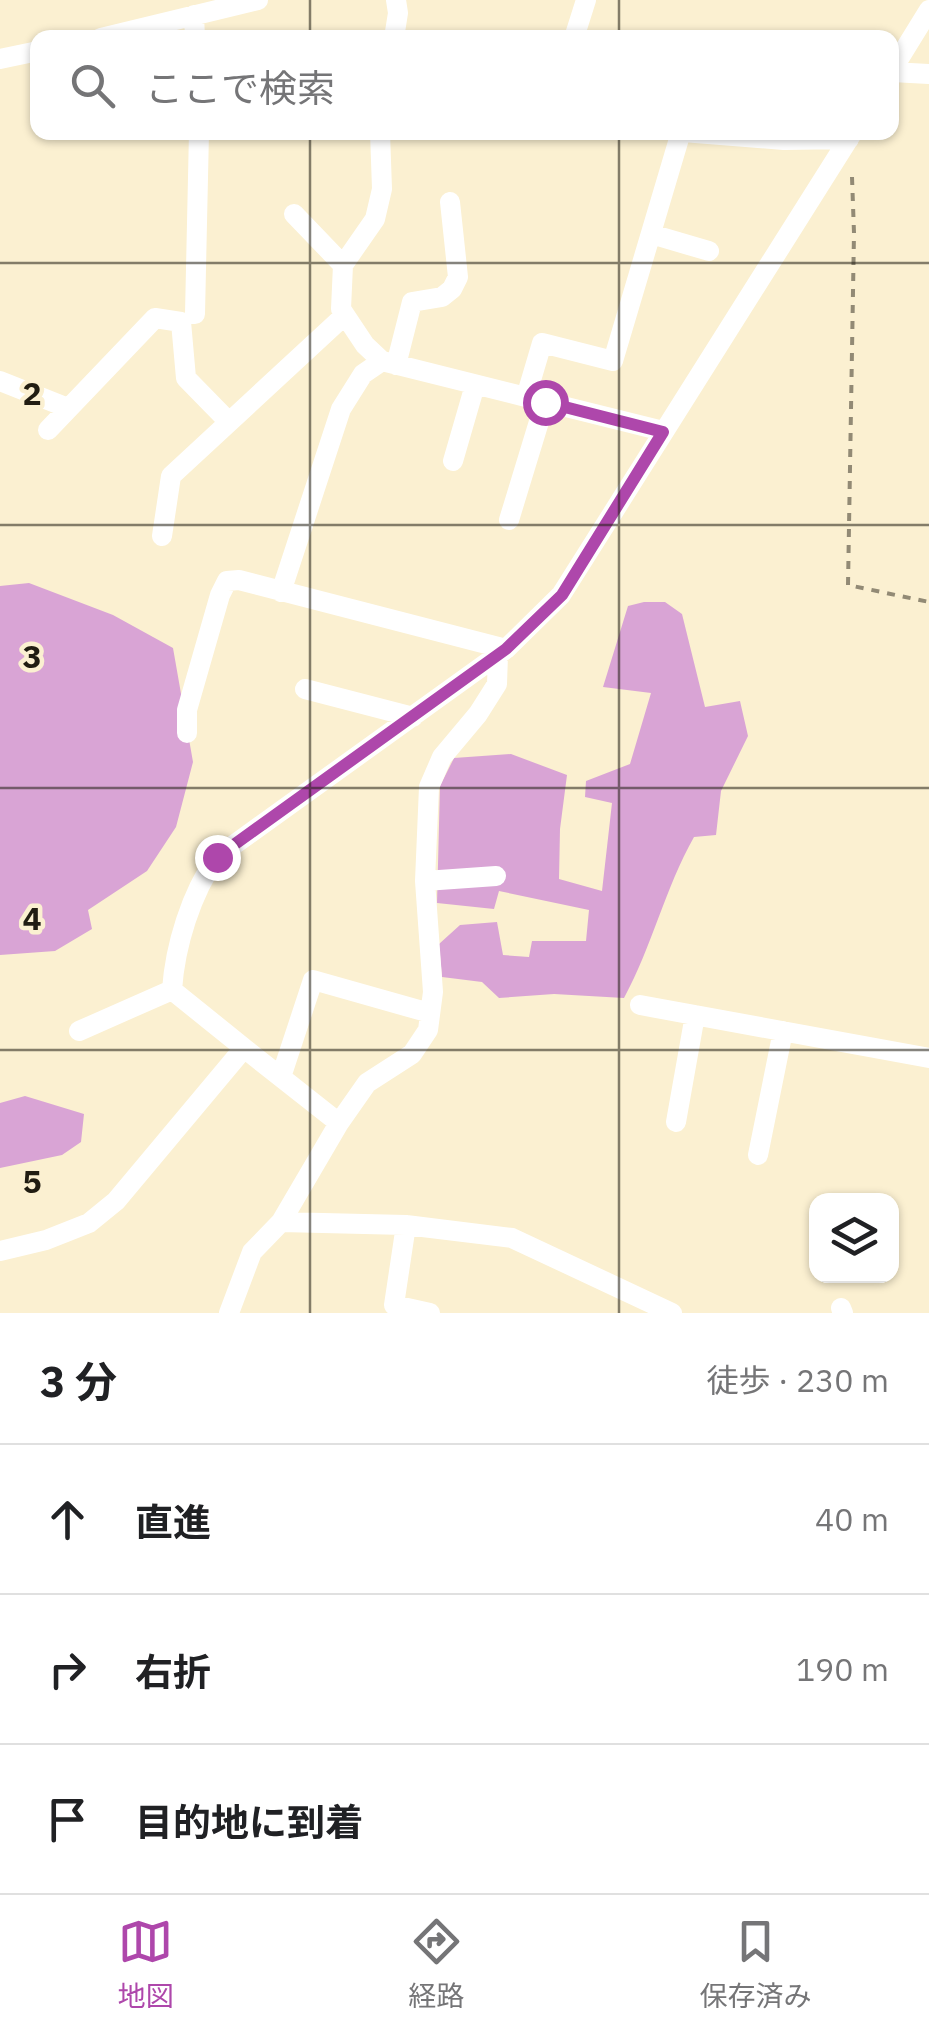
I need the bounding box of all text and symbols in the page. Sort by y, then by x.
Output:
search box [30,30,899,140]
icon: search [65,58,120,113]
text: ここで検索 [145,63,335,112]
text: 2 [22,372,42,414]
route start [523,380,569,426]
text: 3 [22,635,42,677]
route end [195,835,241,881]
text: 4 [22,897,42,939]
text: 5 [22,1160,42,1202]
map controls [809,1193,899,1283]
button: layers [809,1193,899,1283]
text: 3 分 [40,1354,117,1409]
text: 徒歩 · 230 m [706,1359,889,1401]
icon: ahead [40,1492,95,1547]
text: 直進 [135,1497,211,1546]
text: 40 m [815,1498,889,1540]
icon: right [40,1642,95,1697]
text: 右折 [135,1647,211,1696]
text: 190 m [796,1648,889,1690]
icon: arrive [40,1792,95,1847]
text: 目的地に到着 [135,1797,363,1846]
tab: 地図 [117,1914,174,2014]
tab: 経路 [408,1914,465,2014]
tab: 保存済み [699,1914,812,2014]

